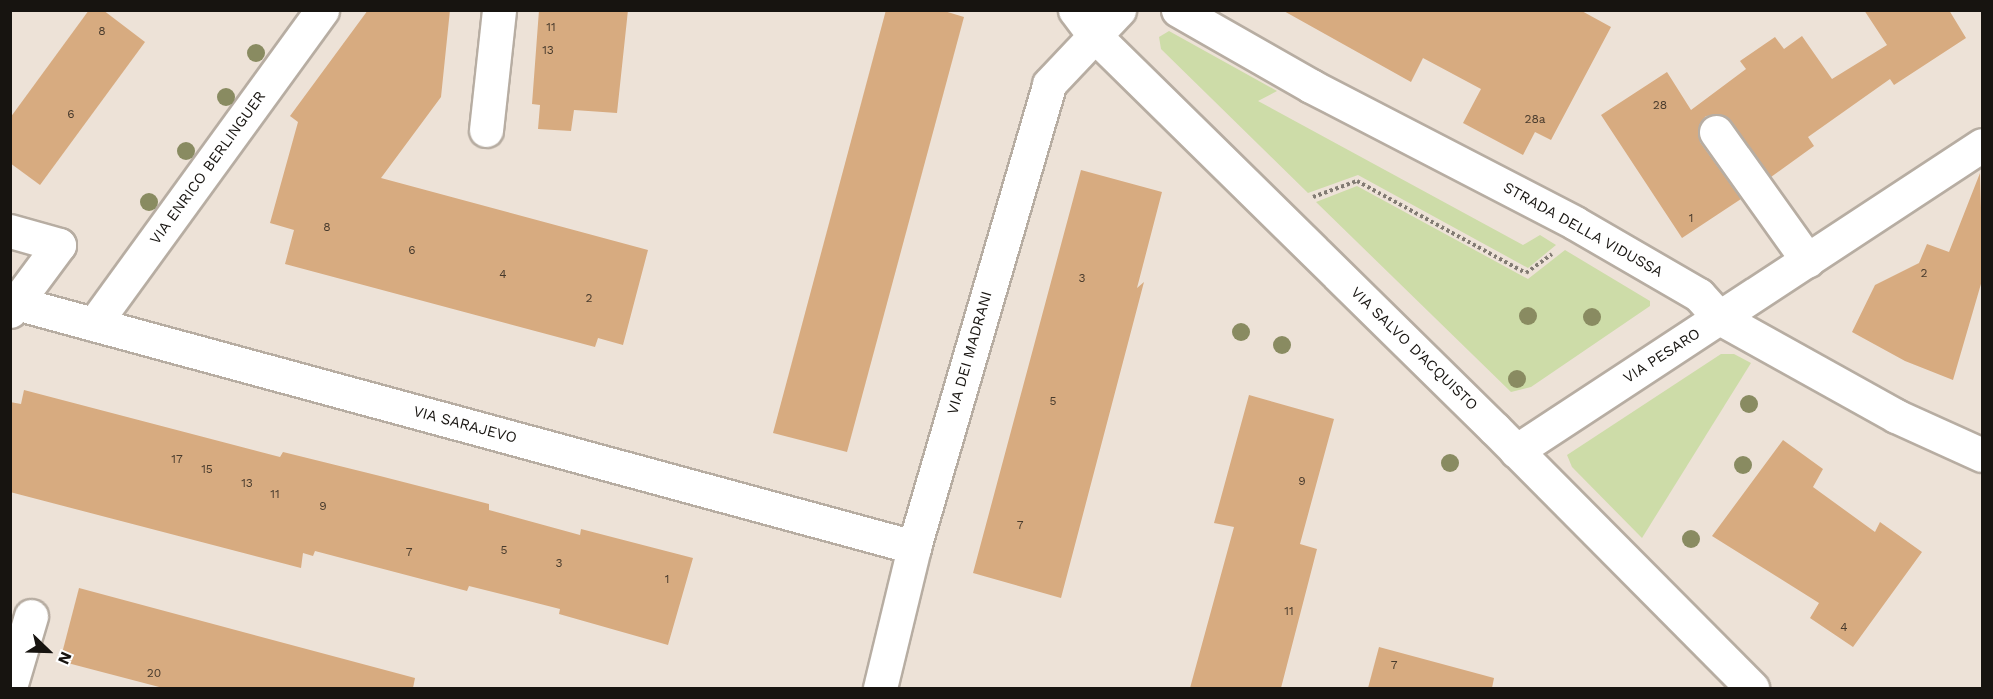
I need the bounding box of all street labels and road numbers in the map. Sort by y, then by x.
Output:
street label: VIA ENRICO BERLINGUER [146,88,270,248]
street label: STRADA DELLA VIDUSSA [1499,178,1667,282]
street label: VIA SALVO D'ACQUISTO [1347,284,1481,414]
street label: VIA DEI MADRANI [944,289,996,417]
street label: VIA PESARO [1620,324,1704,388]
street label: VIA SARAJEVO [411,402,519,448]

